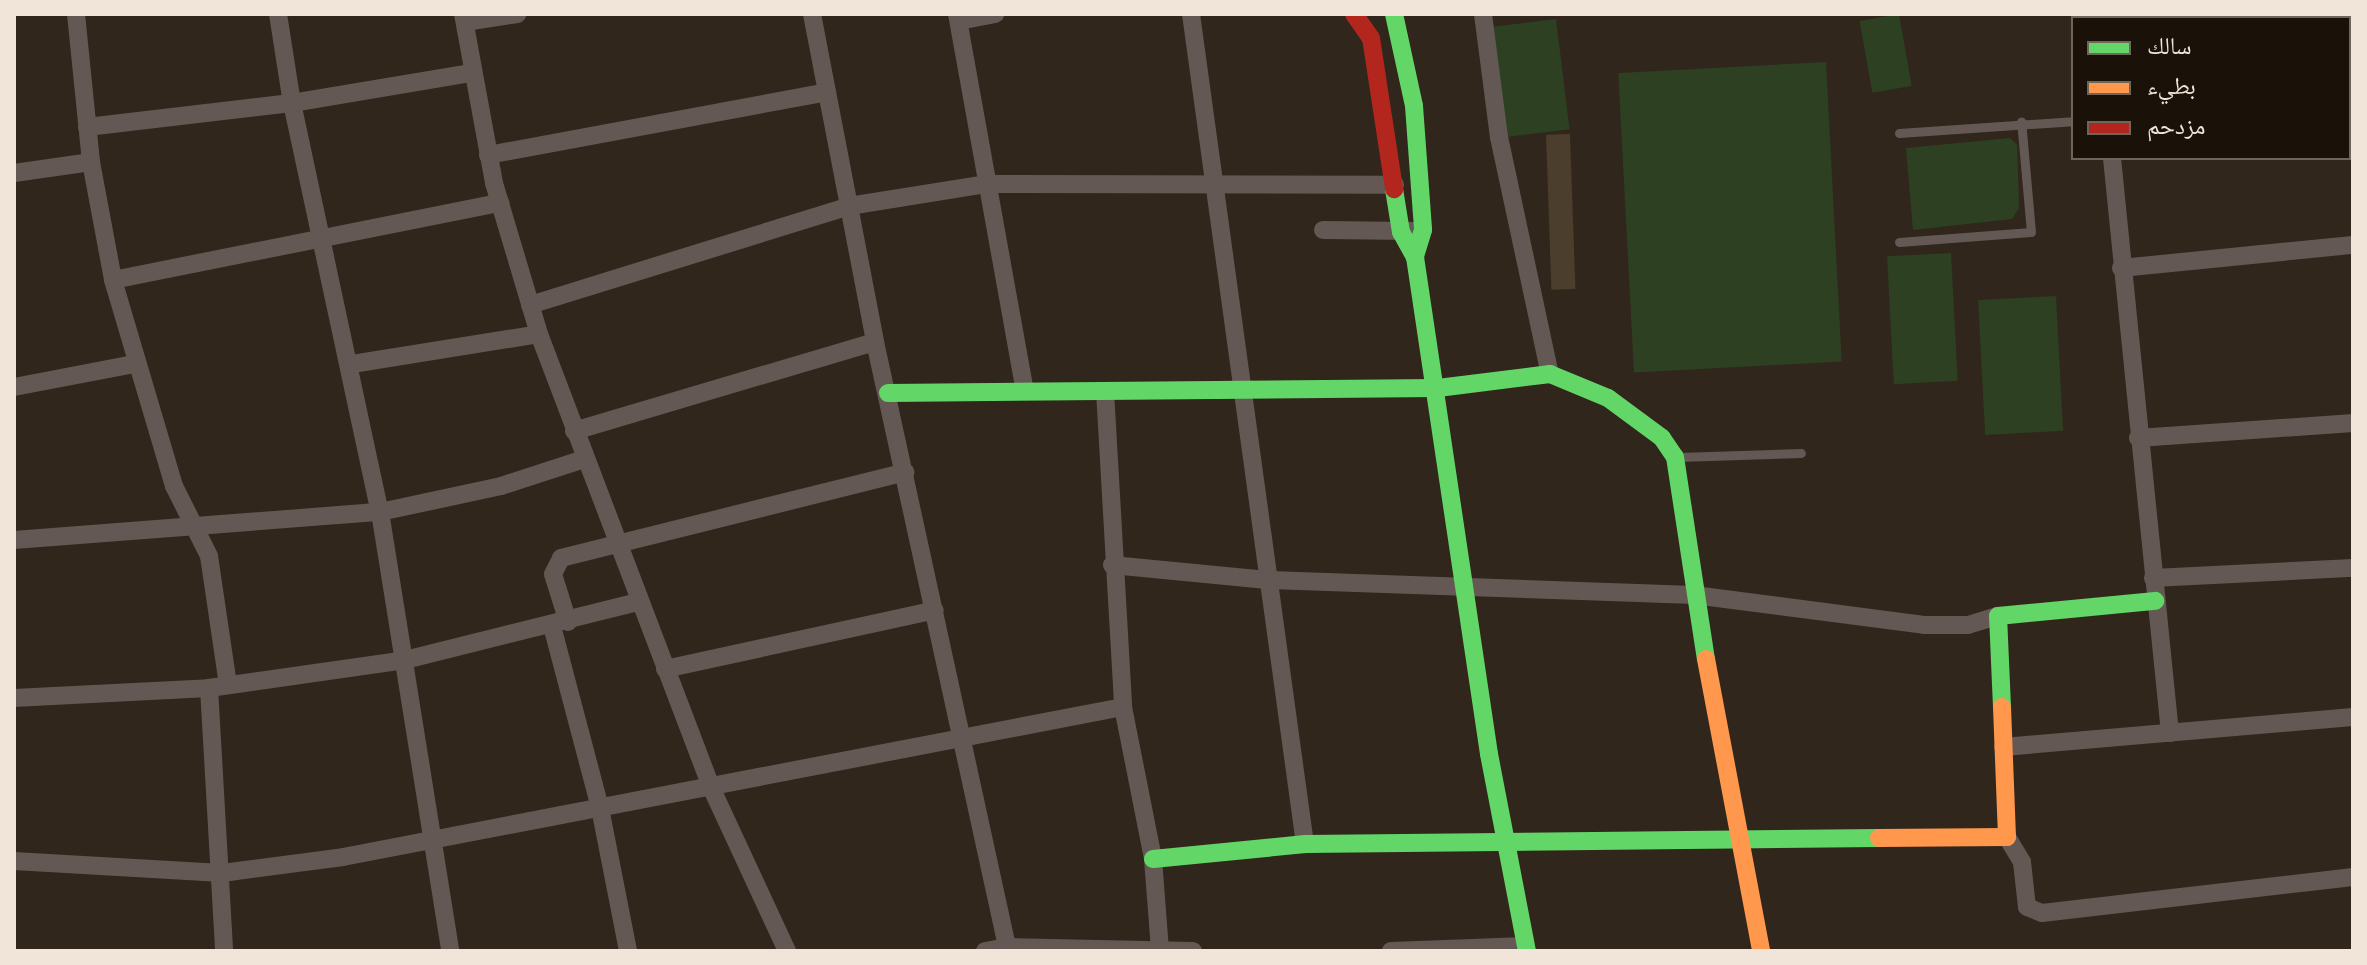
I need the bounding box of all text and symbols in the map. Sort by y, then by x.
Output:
legend [2071,16,2351,160]
text: سالك [2147,29,2192,61]
text: بطيء [2147,69,2196,101]
text: مزدحم [2147,109,2206,141]

